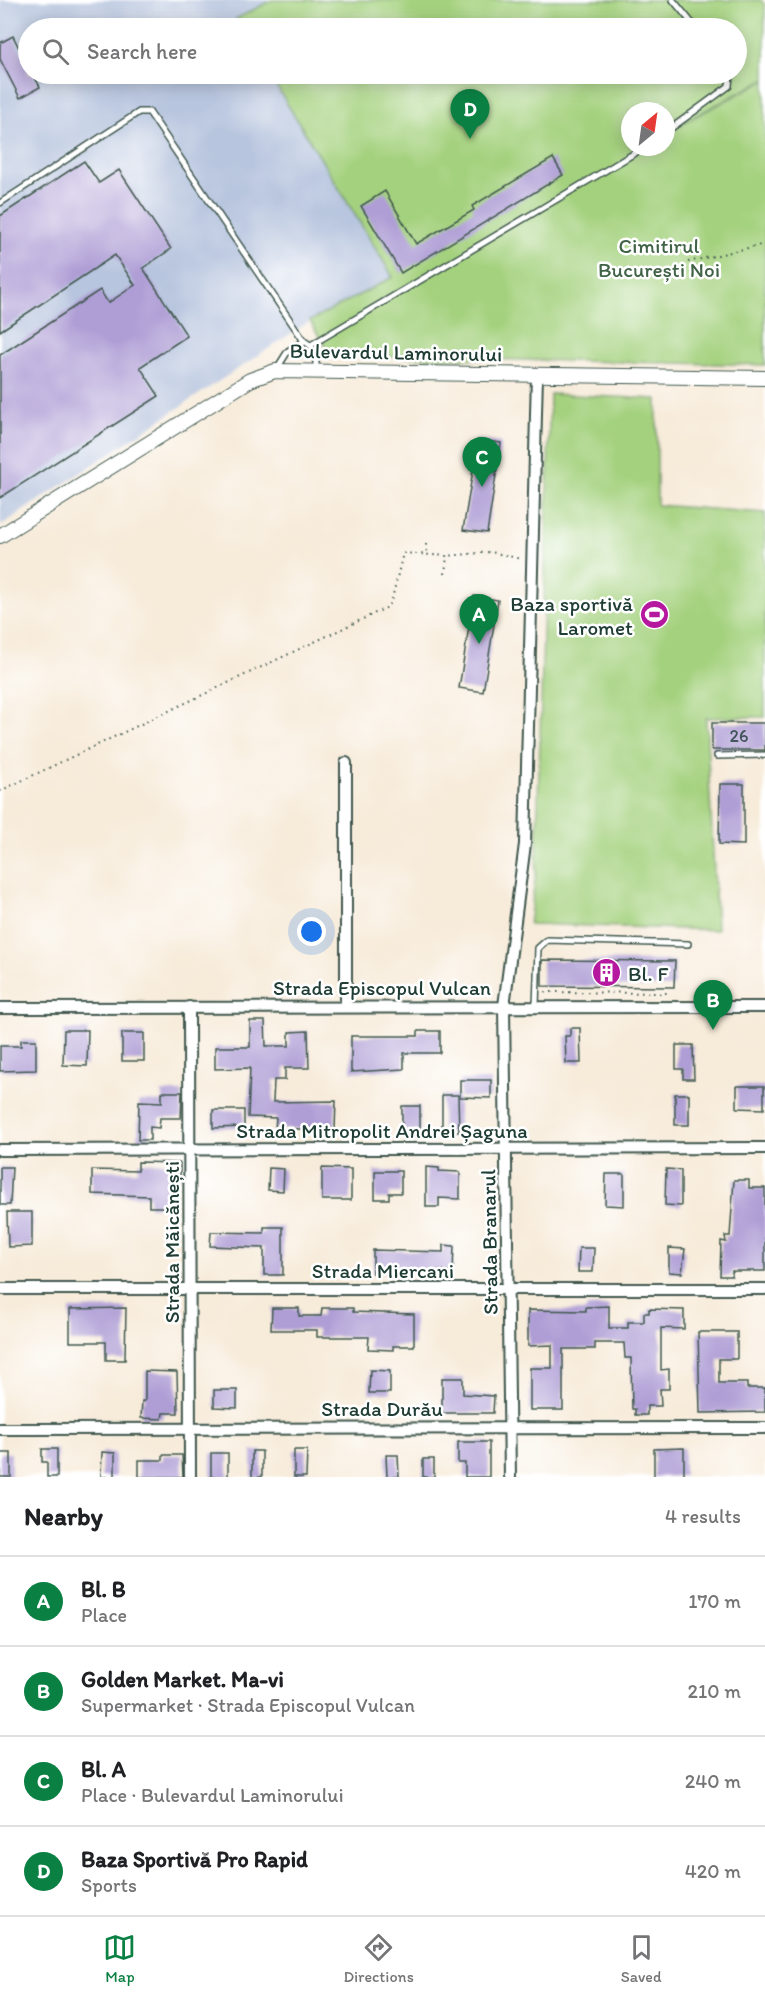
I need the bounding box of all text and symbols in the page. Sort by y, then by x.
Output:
search box [18,18,747,84]
icon: search [39,35,72,68]
text: Search here [87,38,197,65]
pin: D [450,90,490,139]
north arrow [621,102,675,156]
park label: Cimitirul București Noi [598,233,720,282]
street label: Bulevardul Laminorului [289,338,503,366]
pin: C [462,438,502,487]
place label: Baza sportivă Laromet [510,591,633,640]
pin: A [460,594,498,644]
sports icon: Baza sportivă Laromet [638,599,670,631]
house number: 26 [730,725,749,747]
your location [297,917,326,946]
building icon: Bl. F [591,957,623,989]
place label: Bl. F [628,961,668,986]
street label: Strada Episcopul Vulcan [273,975,491,1000]
pin: B [694,980,732,1030]
street label: Strada Mitropolit Andrei Șaguna [236,1118,528,1143]
street label: Strada Măicănești [159,1161,184,1323]
street label: Strada Branarul [475,1169,503,1315]
street label: Strada Miercani [312,1258,454,1283]
street label: Strada Durău [321,1396,443,1421]
text: Nearby [24,1500,103,1532]
text: 4 results [665,1504,741,1528]
text: Bl. B [81,1576,126,1603]
text: A [37,1589,50,1613]
text: 170 m [688,1589,741,1613]
text: Place [81,1603,127,1627]
text: Golden Market. Ma-vi [81,1666,284,1693]
text: B [37,1679,50,1703]
text: 210 m [688,1679,741,1703]
text: Supermarket · Strada Episcopul Vulcan [81,1693,415,1717]
text: Bl. A [81,1756,126,1783]
text: C [37,1769,50,1793]
text: 240 m [685,1769,741,1793]
text: Place · Bulevardul Laminorului [81,1783,344,1807]
text: Baza Sportivă Pro Rapid [81,1846,308,1873]
text: D [37,1859,50,1883]
text: 420 m [685,1859,741,1883]
text: Sports [81,1873,137,1897]
tab: Map [103,1931,136,1986]
tab: Directions [343,1931,414,1986]
tab: Saved [621,1931,662,1986]

